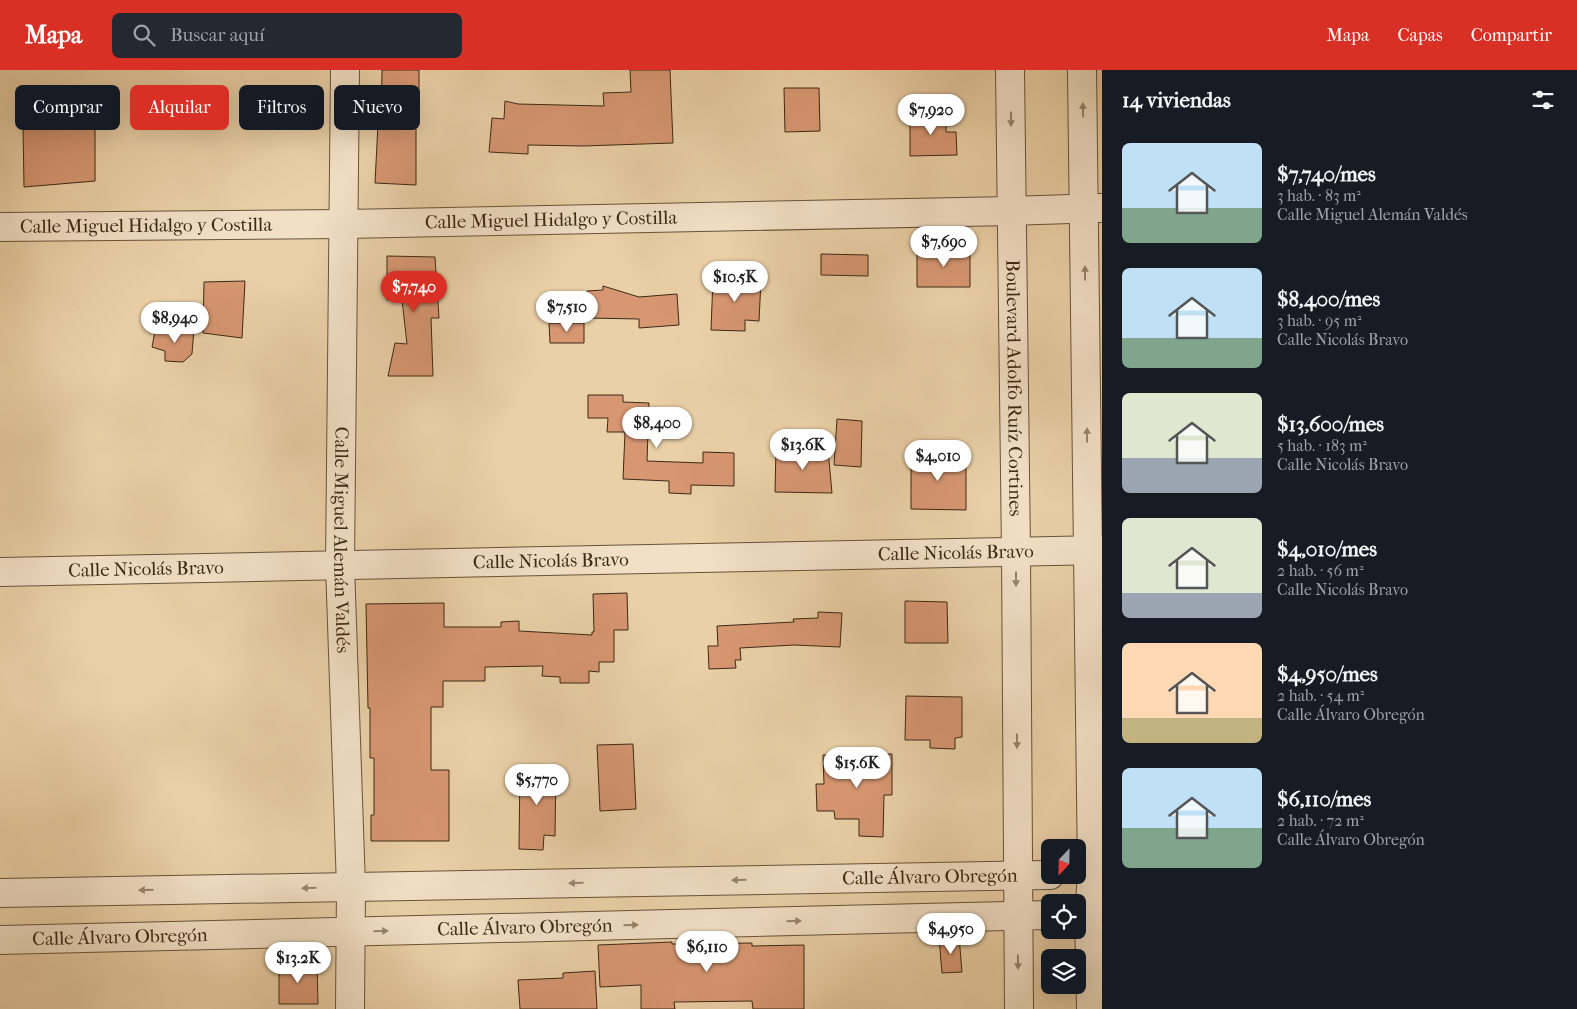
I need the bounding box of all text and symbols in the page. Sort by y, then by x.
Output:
search box [112,13,462,58]
text: Mapa [25,21,82,49]
icon: search [130,21,158,49]
text: Buscar aquí [170,24,265,46]
text: Mapa [1327,25,1369,46]
text: Capas [1397,25,1443,46]
text: Compartir [1471,25,1552,46]
chip: Comprar [15,85,120,130]
chip: Alquilar [130,85,229,130]
chip: Filtros [239,85,324,130]
chip: Nuevo [334,85,420,130]
icon: filters [1529,86,1557,114]
text: 14 viviendas [1122,88,1231,112]
pin: $7,920 [890,93,972,136]
text: $7,920 [909,100,953,119]
one-way arrow [1079,102,1087,118]
one-way arrow [1007,111,1015,127]
text: $7,740/mes [1277,162,1376,186]
icon: home [1162,163,1222,223]
text: 3 hab. · 83 m² [1277,186,1361,205]
text: Calle Miguel Alemán Valdés [1277,205,1468,224]
street label: Calle Miguel Hidalgo y Costilla [425,207,677,233]
street label: Calle Miguel Hidalgo y Costilla [20,214,272,238]
pin: $7,690 [903,226,985,268]
text: $7,690 [921,232,967,251]
street label: Boulevard Adolfo Ruíz Cortines [1001,259,1027,517]
pin: $10.5K [694,260,776,303]
one-way arrow [1081,265,1089,281]
text: $10.5K [713,267,757,286]
pin: $7,740 [373,270,455,313]
text: $7,740 [392,277,436,296]
text: $8,400/mes [1277,287,1380,311]
icon: home [1162,288,1222,348]
pin: $7,510 [526,290,608,333]
text: $7,510 [547,297,587,316]
pin: $8,940 [134,302,216,344]
text: $8,940 [152,308,198,327]
text: 3 hab. · 95 m² [1277,311,1361,330]
text: Calle Nicolás Bravo [1277,330,1408,349]
pin: $8,400 [616,406,698,449]
text: $13,600/mes [1277,412,1384,436]
text: $8,400 [633,413,681,432]
icon: home [1162,413,1222,473]
street label: Calle Miguel Alemán Valdés [329,427,354,654]
one-way arrow [1083,427,1091,443]
pin: $13.6K [762,428,844,471]
text: $13.6K [781,435,825,454]
text: 5 hab. · 183 m² [1277,436,1367,455]
pin: $4,010 [897,440,979,482]
text: $4,010 [915,446,961,465]
text: Calle Nicolás Bravo [1277,455,1408,474]
text: $4,010/mes [1277,537,1377,561]
icon: home [1162,538,1222,598]
street label: Calle Nicolás Bravo [878,540,1034,565]
street label: Calle Nicolás Bravo [473,548,629,574]
street label: Calle Nicolás Bravo [68,557,224,582]
text: 2 hab. · 56 m² [1277,561,1363,580]
one-way arrow [1012,571,1020,587]
text: Calle Nicolás Bravo [1277,580,1408,599]
text: $4,950/mes [1277,662,1378,686]
icon: home [1162,663,1222,723]
text: 2 hab. · 54 m² [1277,686,1364,705]
text: Calle Álvaro Obregón [1277,705,1425,724]
one-way arrow [1013,733,1021,749]
pin: $15.6K [816,746,898,789]
text: $15.6K [835,753,879,772]
pin: $5,770 [496,764,578,806]
text: $5,770 [516,770,558,789]
text: $6,110/mes [1277,787,1371,811]
icon: home [1162,788,1222,848]
text: 2 hab. · 72 m² [1277,811,1364,830]
text: Calle Álvaro Obregón [1277,830,1425,849]
north arrow [1041,839,1086,884]
map controls [1041,839,1086,994]
street label: Calle Álvaro Obregón [842,865,1018,890]
one-way arrow [731,876,747,884]
one-way arrow [568,879,584,887]
one-way arrow [301,884,317,892]
one-way arrow [138,887,154,895]
button: locate [1041,894,1086,939]
pin: $4,950 [910,912,992,955]
street label: Calle Álvaro Obregón [437,914,613,941]
one-way arrow [786,917,802,925]
text: $4,950 [928,919,974,938]
one-way arrow [623,921,639,929]
street label: Calle Álvaro Obregón [32,924,208,950]
one-way arrow [373,927,389,935]
pin: $6,110 [666,930,748,973]
text: $6,110 [687,937,727,956]
pin: $13.2K [257,942,339,984]
text: $13.2K [276,948,320,967]
button: layers [1041,949,1086,994]
one-way arrow [1014,955,1022,971]

